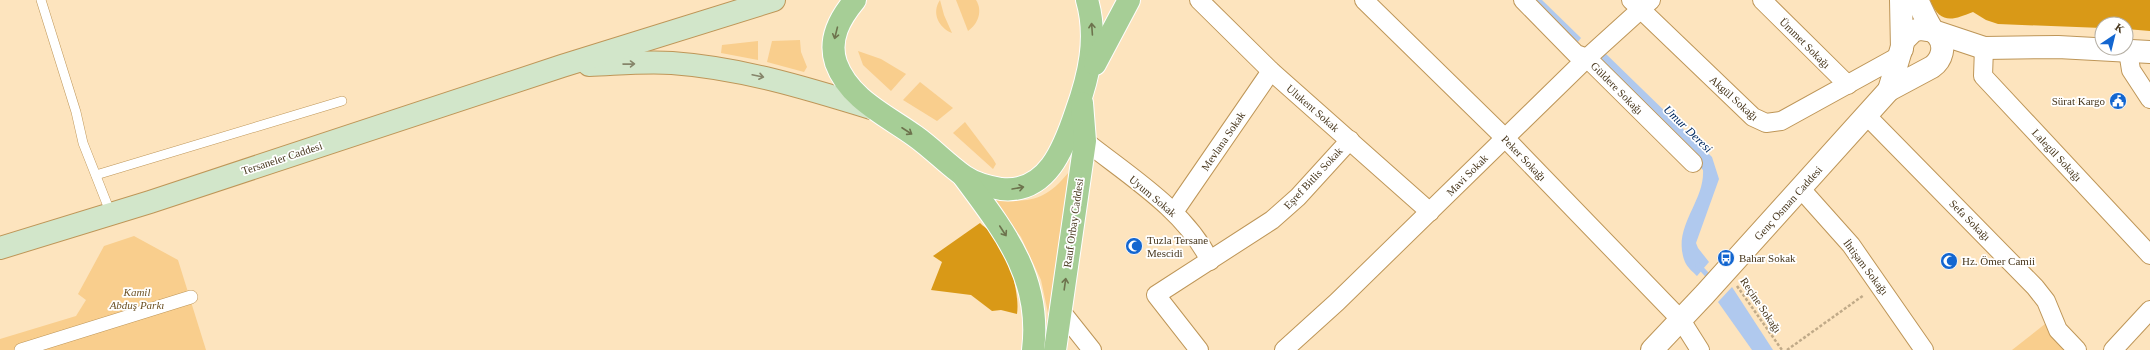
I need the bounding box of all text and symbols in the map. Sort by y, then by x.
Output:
street label: Ümmet Sokağı [1777,15,1833,71]
north arrow [2094,16,2134,56]
text: K [2113,20,2127,35]
one-way arrow [1088,23,1096,36]
one-way arrow [831,26,839,39]
street label: Güldere Sokağı [1588,59,1646,117]
one-way arrow [622,60,635,68]
one-way arrow [751,72,764,80]
street label: Akgül Sokağı [1707,73,1761,123]
street label: Ulukent Sokak [1284,82,1342,134]
public building icon: Sürat Kargo [2108,91,2128,111]
place label: Sürat Kargo [2052,95,2105,107]
water label: Umur Deresi [1661,102,1715,156]
street label: Mevlana Sokak [1199,109,1247,173]
street label: Lalegül Sokağı [2030,126,2084,184]
one-way arrow [901,127,913,135]
street label: Peker Sokağı [1499,133,1549,183]
street label: Tersaneler Caddesi [240,139,324,177]
street label: Eşref Bitlis Sokak [1281,144,1345,211]
street label: Mavi Sokak [1444,152,1490,198]
street label: Genç Osman Caddesi [1752,164,1824,242]
street label: Uyum Sokak [1127,173,1179,219]
street label: Rauf Orbay Caddesi [1061,178,1085,268]
one-way arrow [1011,184,1024,192]
street label: Sefa Sokağı [1947,197,1993,243]
one-way arrow [999,225,1007,236]
place label: Tuzla Tersane Mescidi [1147,234,1208,259]
mosque icon: Tuzla Tersane Mescidi [1124,236,1144,256]
street label: İhtişam Sokağı [1841,237,1891,297]
bus stop icon: Bahar Sokak [1716,248,1736,268]
mosque icon: Hz. Ömer Camii [1939,251,1959,271]
place label: Bahar Sokak [1739,252,1796,264]
place label: Hz. Ömer Camii [1962,255,2035,267]
street label: Reçine Sokağı [1738,275,1784,335]
one-way arrow [1061,278,1069,291]
park label: Kamil Abduş Parkı [109,286,164,311]

